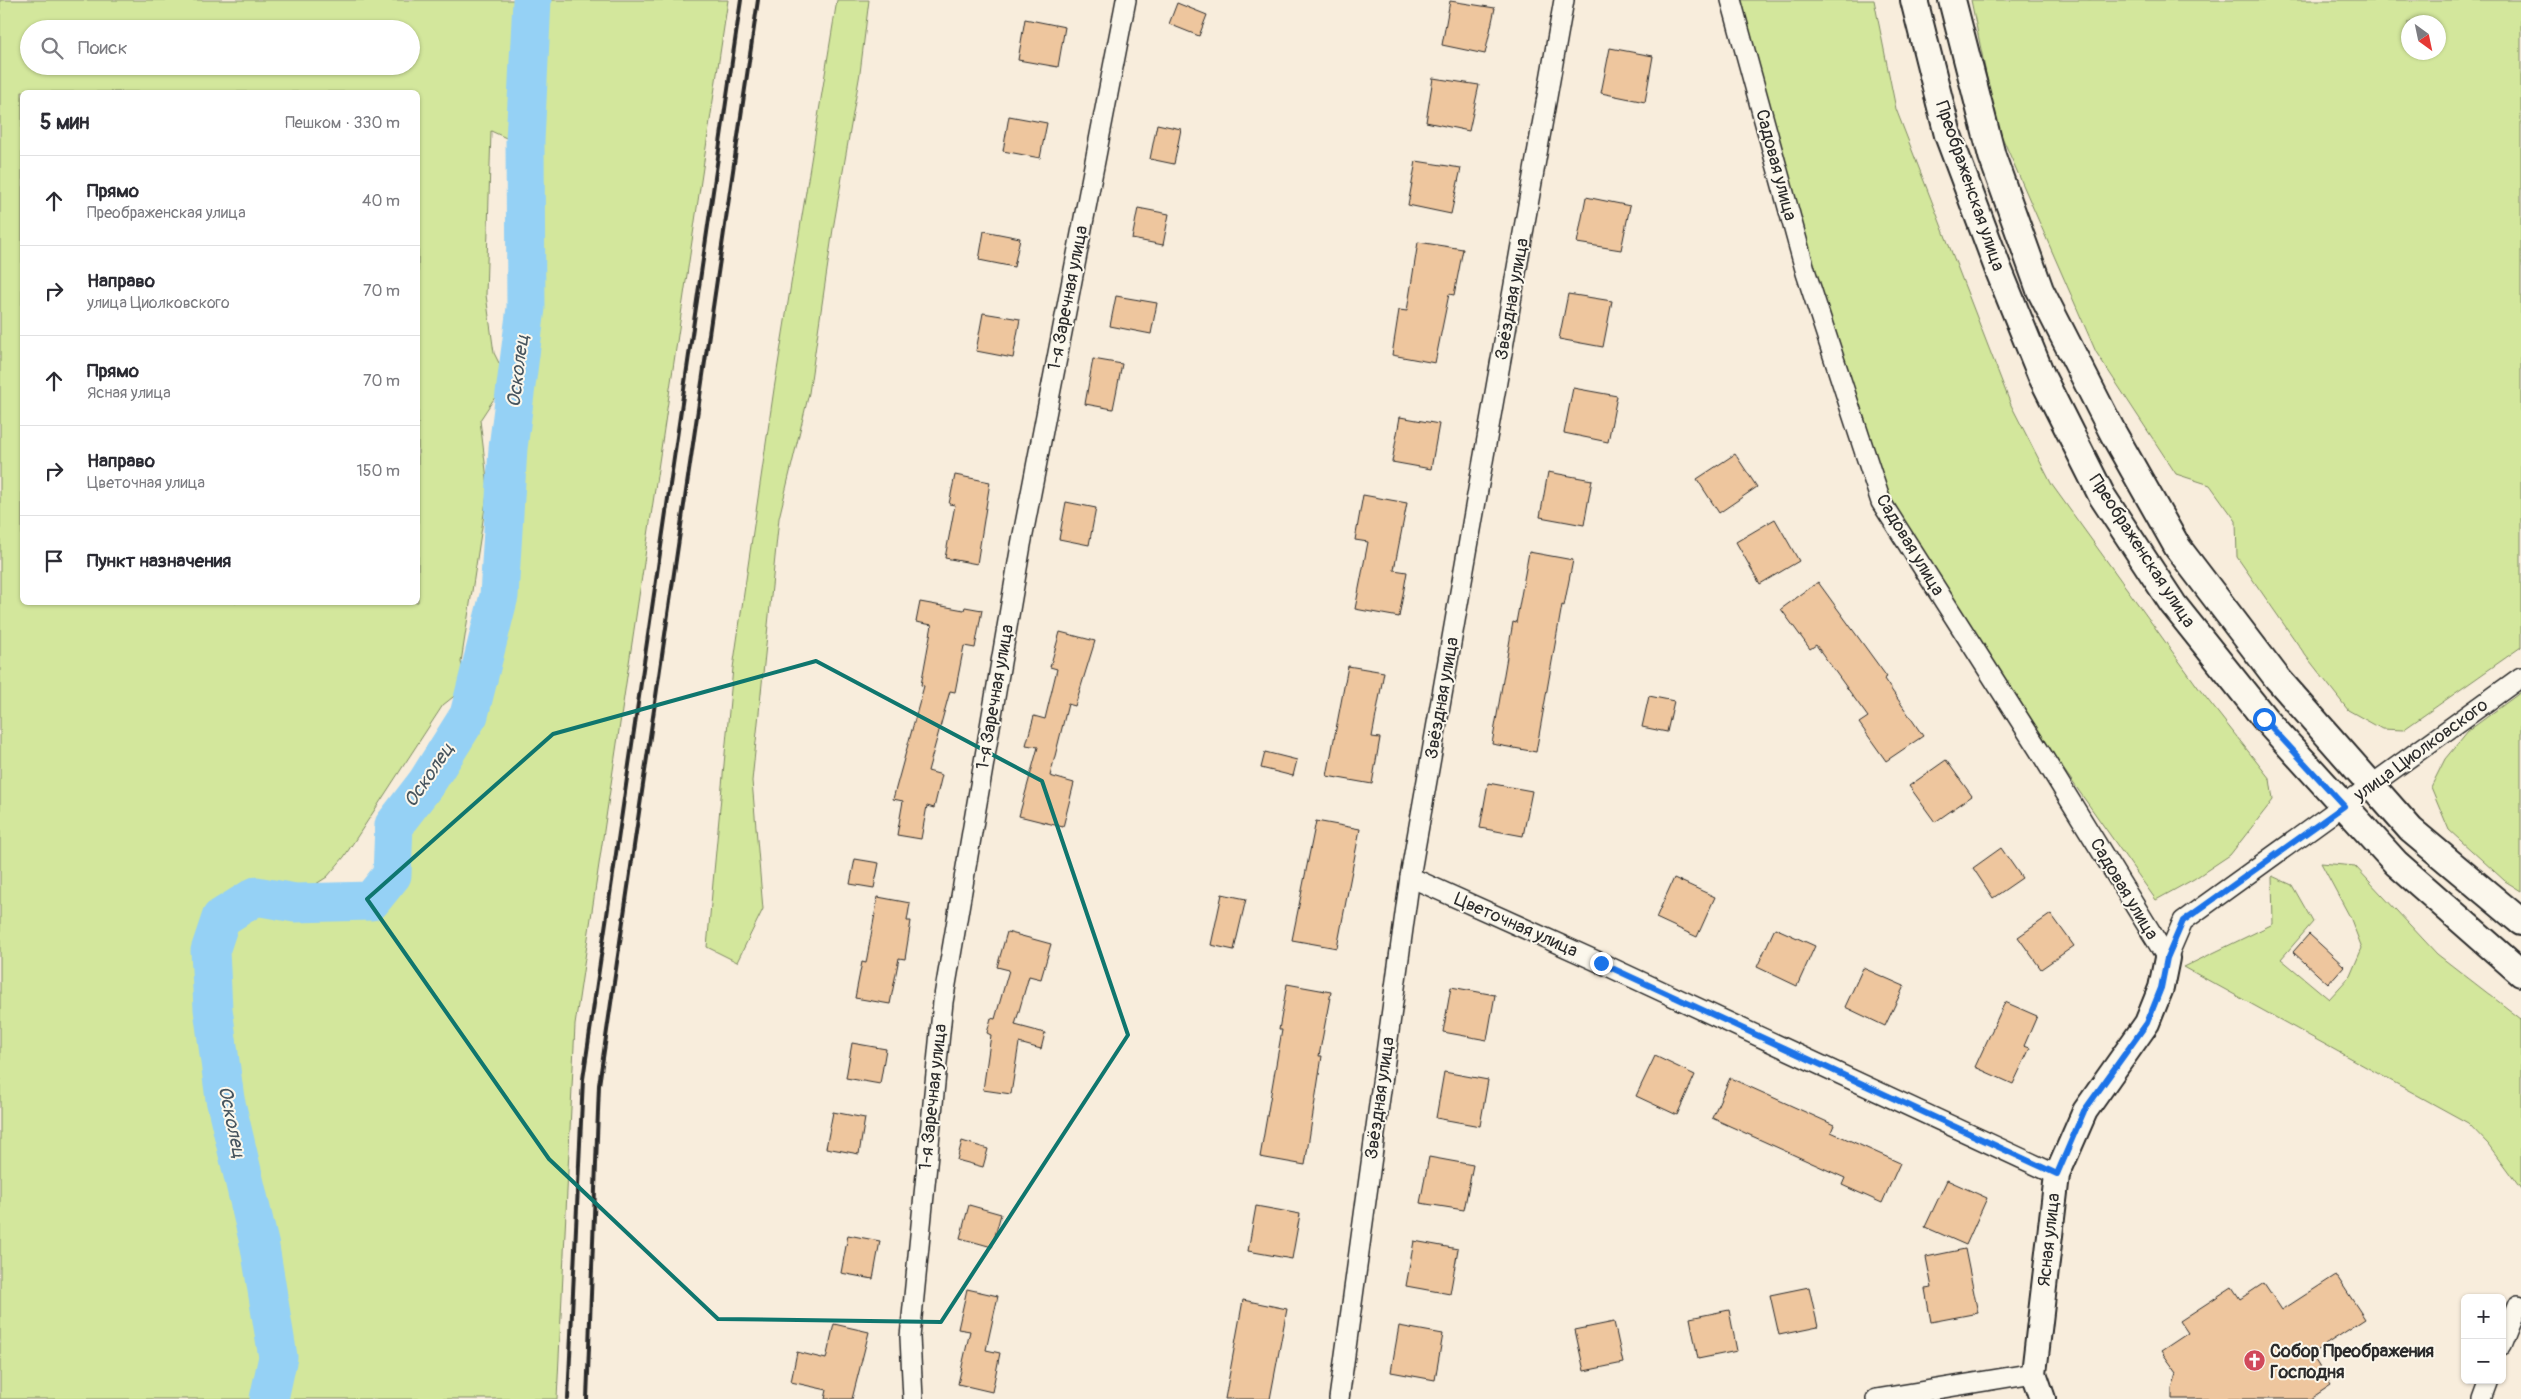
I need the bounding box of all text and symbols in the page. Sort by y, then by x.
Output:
north arrow [2401,15,2446,60]
search box [20,20,420,75]
icon: search [38,34,66,62]
text: Поиск [78,36,128,60]
street label: Преображенская улица [1930,98,2010,274]
street label: Садовая улица [1750,107,1802,223]
text: 5 мин [40,109,90,136]
text: Пешком · 330 m [285,113,400,133]
text: Прямо [87,179,139,203]
icon: ahead [40,187,68,215]
text: 40 m [362,191,400,211]
text: Преображенская улица [87,203,246,223]
street label: 1-я Заречная улица [1043,224,1093,372]
street label: Звёздная улица [1490,236,1534,362]
text: Направо [87,269,155,293]
icon: right [40,277,68,305]
text: 70 m [363,281,400,301]
text: улица Циолковского [87,293,230,313]
water label: Осколец [502,333,534,409]
text: Прямо [87,359,139,383]
icon: ahead [40,367,68,395]
text: 70 m [363,371,400,391]
text: Ясная улица [87,383,171,403]
text: Направо [87,449,155,473]
icon: right [40,457,68,485]
text: 150 m [356,461,400,481]
street label: Преображенская улица [2084,470,2200,632]
text: Цветочная улица [87,473,205,493]
street label: Садовая улица [1871,490,1949,600]
icon: arrive [40,547,68,575]
text: Пункт назначения [87,549,231,573]
street label: 1-я Заречная улица [971,622,1019,772]
street label: Звёздная улица [1420,635,1464,761]
street label: улица Циолковского [2349,693,2493,807]
route start [2253,708,2276,731]
water label: Осколец [399,738,459,812]
street label: Садовая улица [2085,834,2163,944]
street label: Цветочная улица [1451,887,1581,963]
route end [1590,952,1613,975]
street label: 1-я Заречная улица [914,1023,952,1171]
street label: Звёздная улица [1360,1035,1400,1161]
water label: Осколец [213,1084,251,1160]
street label: Ясная улица [2033,1192,2065,1288]
map controls [2461,1294,2506,1384]
button: + [2461,1294,2506,1339]
button: − [2461,1339,2506,1384]
place label: Собор Преображения Господня [2270,1340,2434,1384]
church icon: Собор Преображения Господня [2242,1349,2266,1373]

